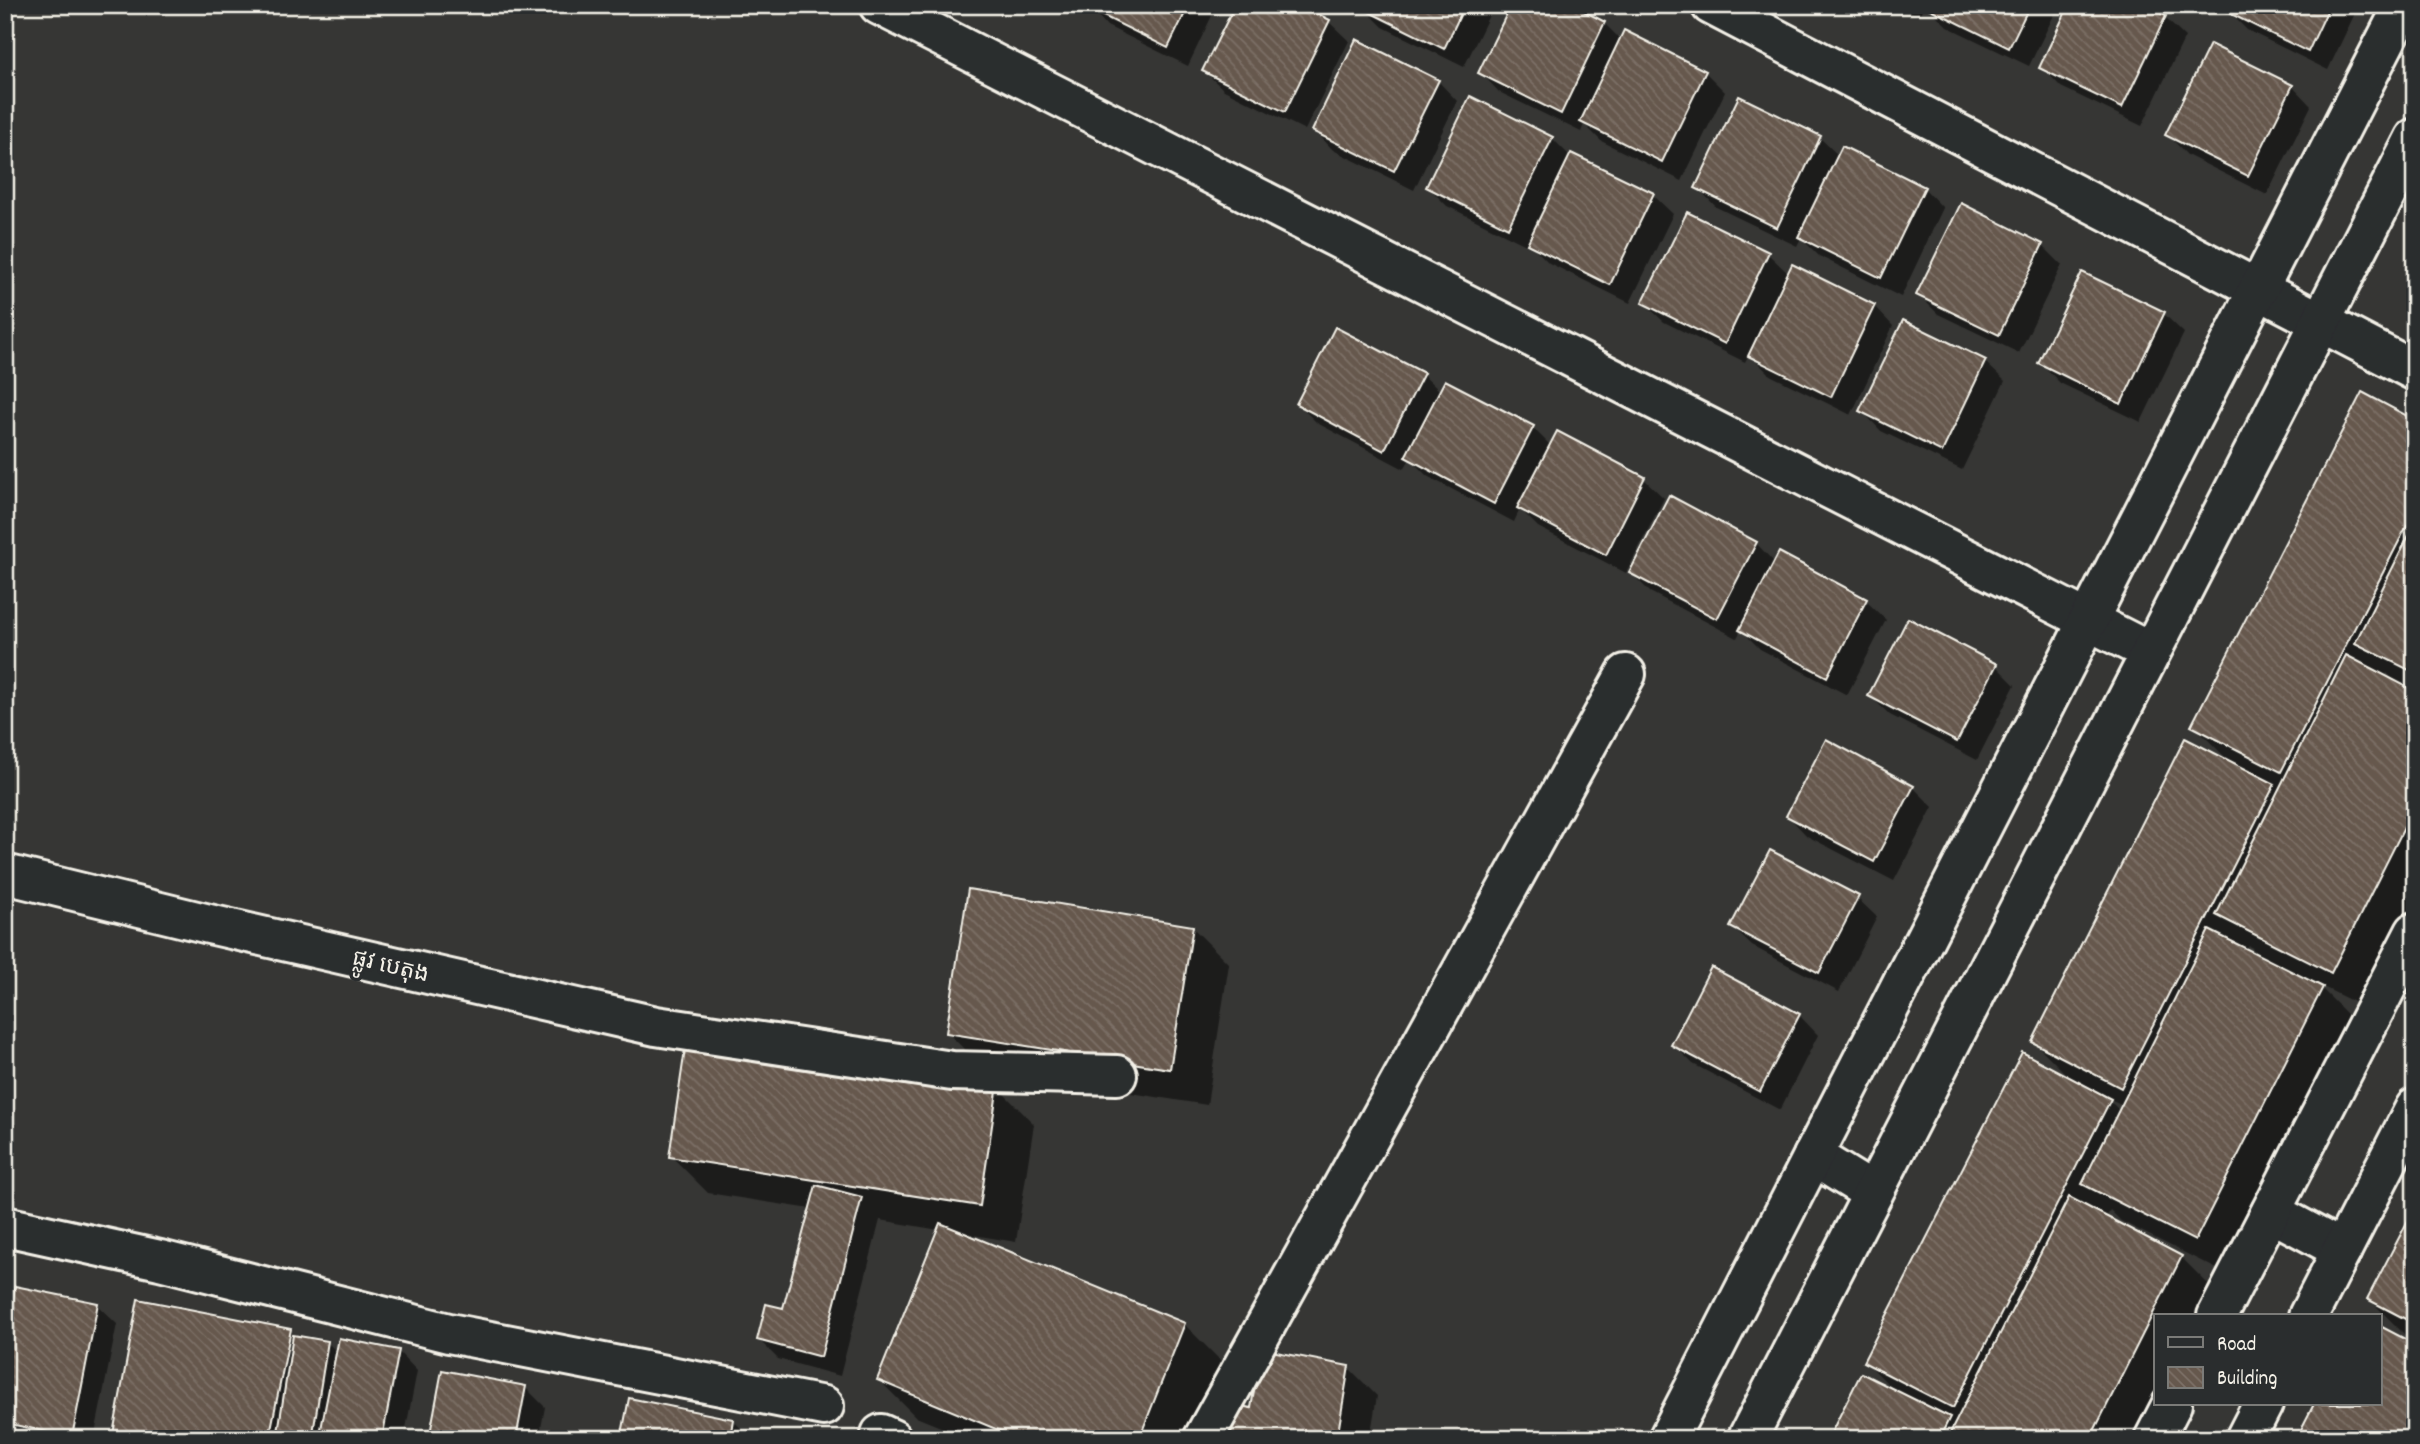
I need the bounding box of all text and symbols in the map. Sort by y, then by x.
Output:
street label: ផ្លូវ បេតុង [348,944,432,995]
legend [2154,1314,2382,1406]
text: Road [2217,1331,2256,1361]
text: Building [2217,1365,2277,1395]

